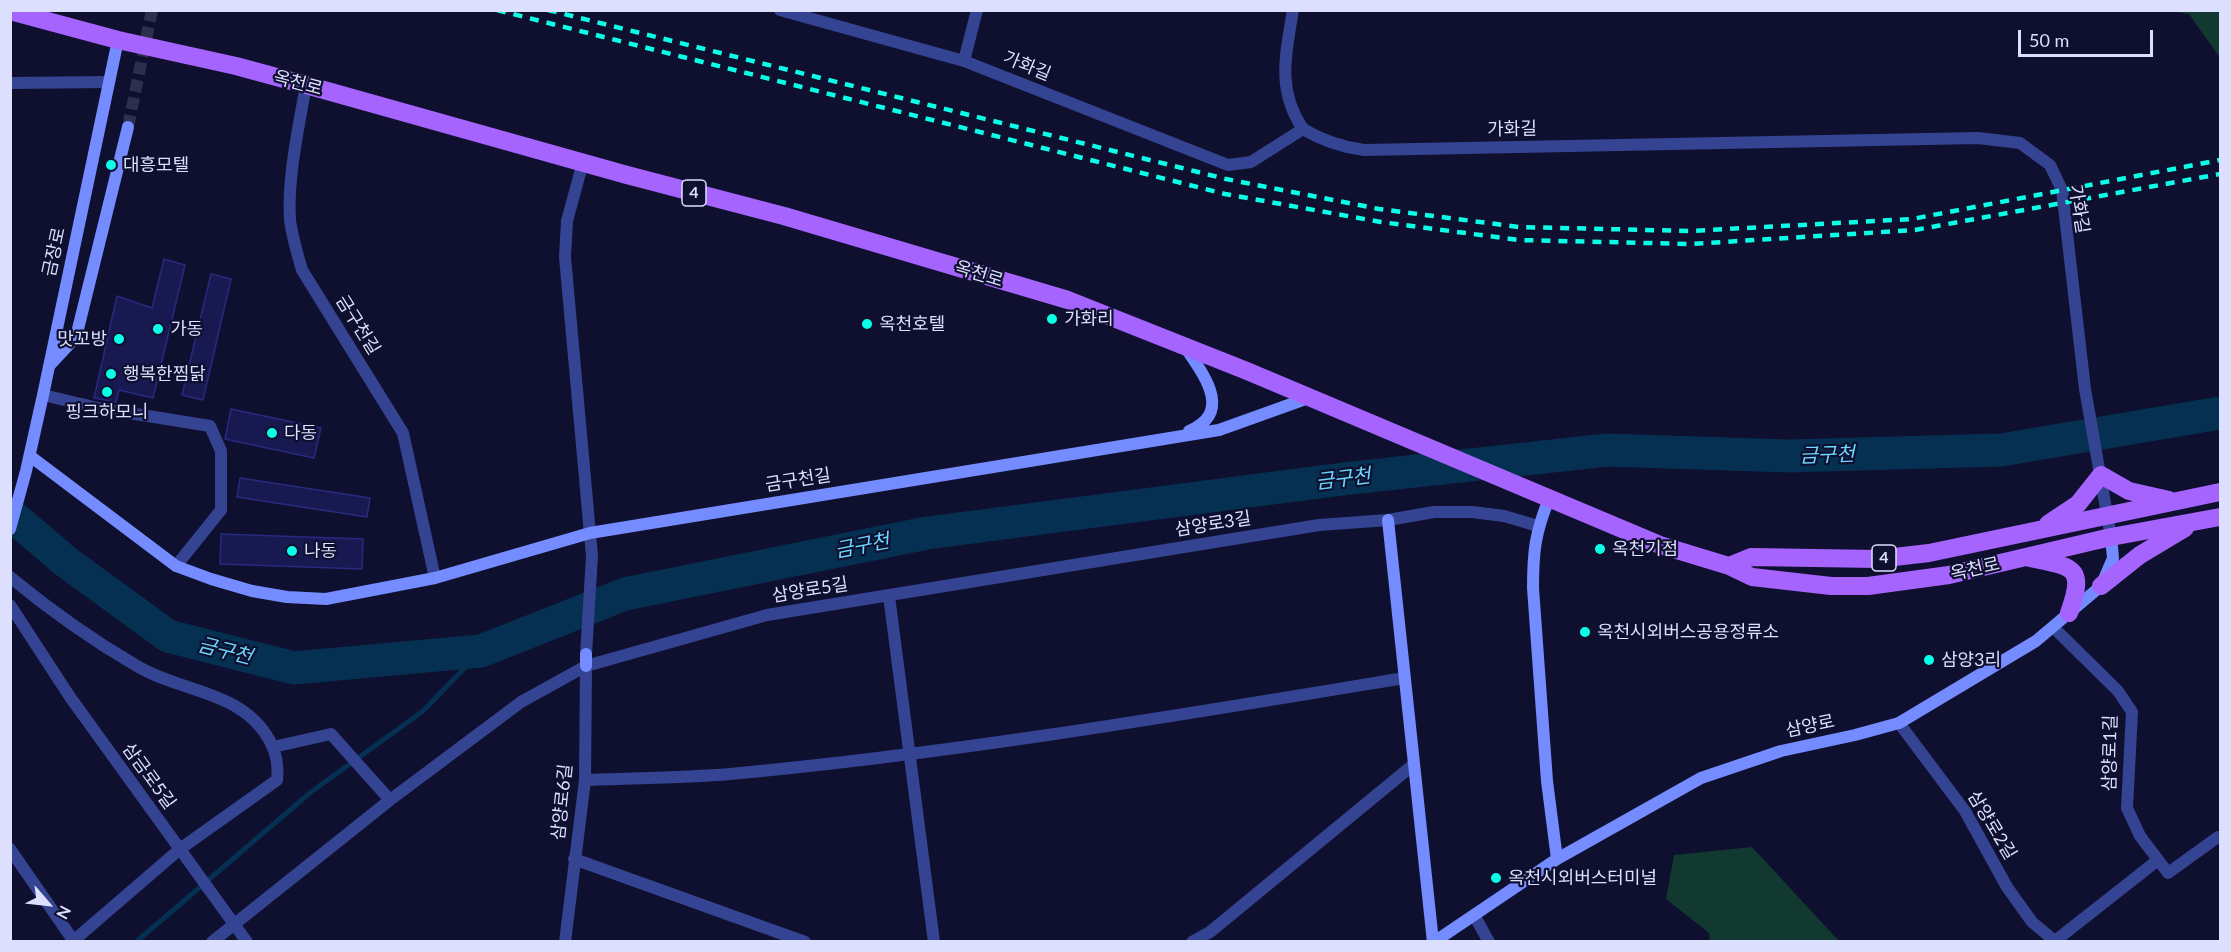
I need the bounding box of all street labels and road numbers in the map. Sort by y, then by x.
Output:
street label: 가화길 [1000,47,1054,85]
street label: 옥천로 [271,66,325,100]
street label: 가화길 [1487,118,1537,140]
road number: 4 [682,180,706,206]
street label: 가화길 [2064,183,2094,235]
street label: 금장로 [38,225,70,279]
street label: 옥천로 [952,256,1006,292]
street label: 금구천길 [331,291,385,359]
street label: 금구천길 [764,464,832,496]
street label: 삼양로3길 [1173,507,1253,541]
road number: 4 [1872,545,1896,571]
street label: 옥천로 [1948,553,2002,585]
street label: 삼양로5길 [770,573,850,607]
street label: 삼양로 [1783,710,1837,742]
street label: 삼양로1길 [2099,714,2121,792]
street label: 삼금로5길 [118,739,180,813]
street label: 삼양로6길 [547,763,577,841]
street label: 삼양로2길 [1963,787,2021,863]

